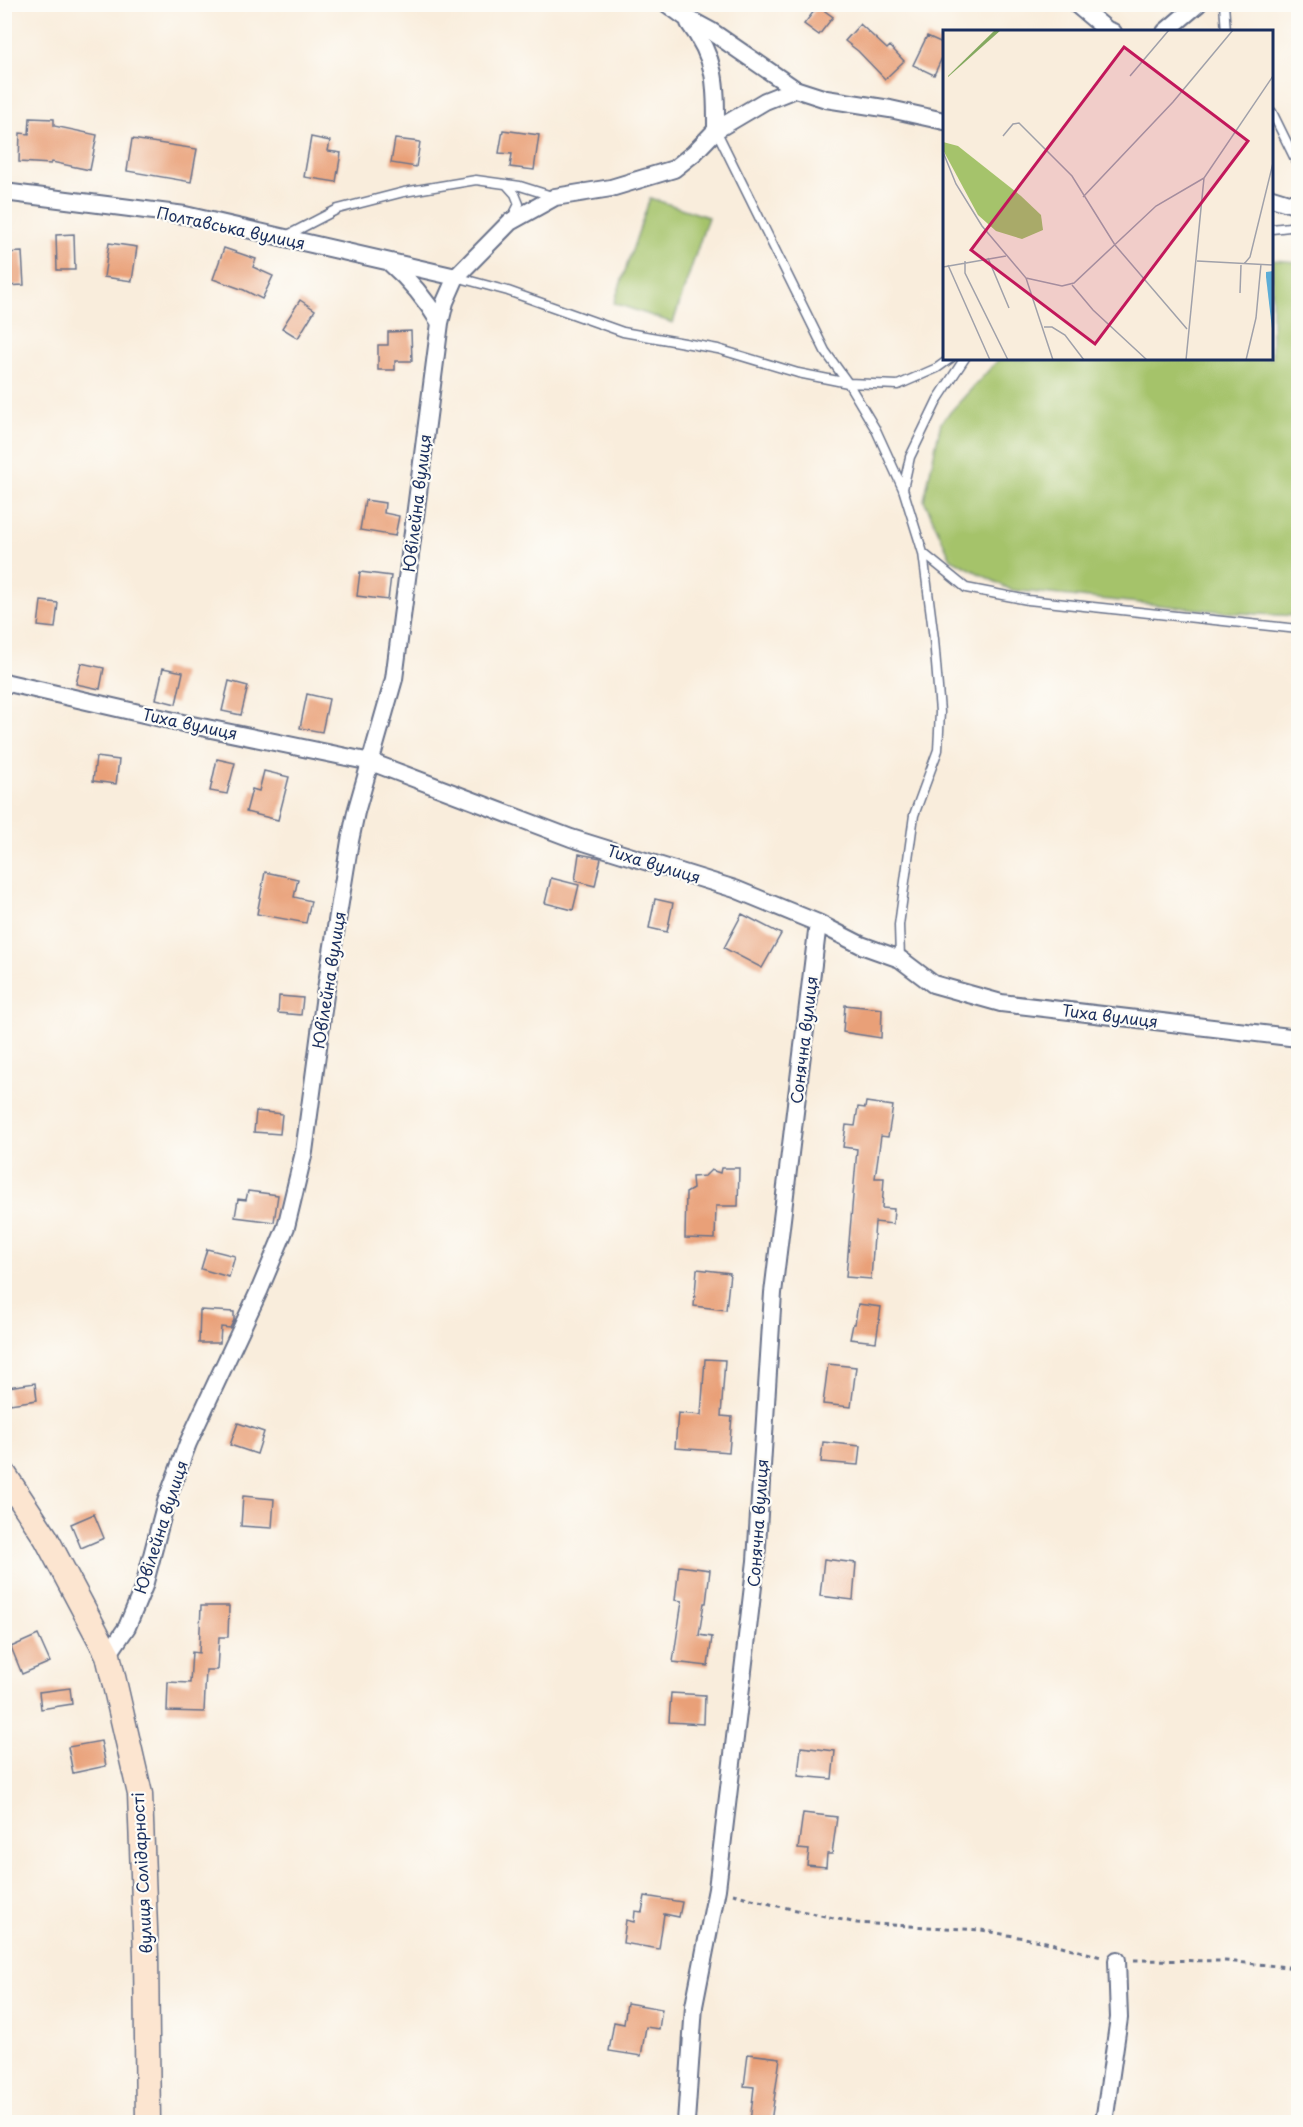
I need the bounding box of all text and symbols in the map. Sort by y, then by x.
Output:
inset map [943,30,1273,360]
street label: Полтавська вулиця [155,200,308,255]
street label: Ювілейна вулиця [396,432,436,573]
street label: Тиха вулиця [141,701,240,745]
street label: Тиха вулиця [605,837,704,889]
street label: Ювілейна вулиця [305,909,351,1050]
street label: Сонячна вулиця [783,975,823,1105]
street label: Тиха вулиця [1061,997,1159,1033]
street label: Ювілейна вулиця [127,1457,193,1596]
street label: Сонячна вулиця [741,1458,773,1588]
street label: вулиця Солідарності [125,1792,157,1954]

